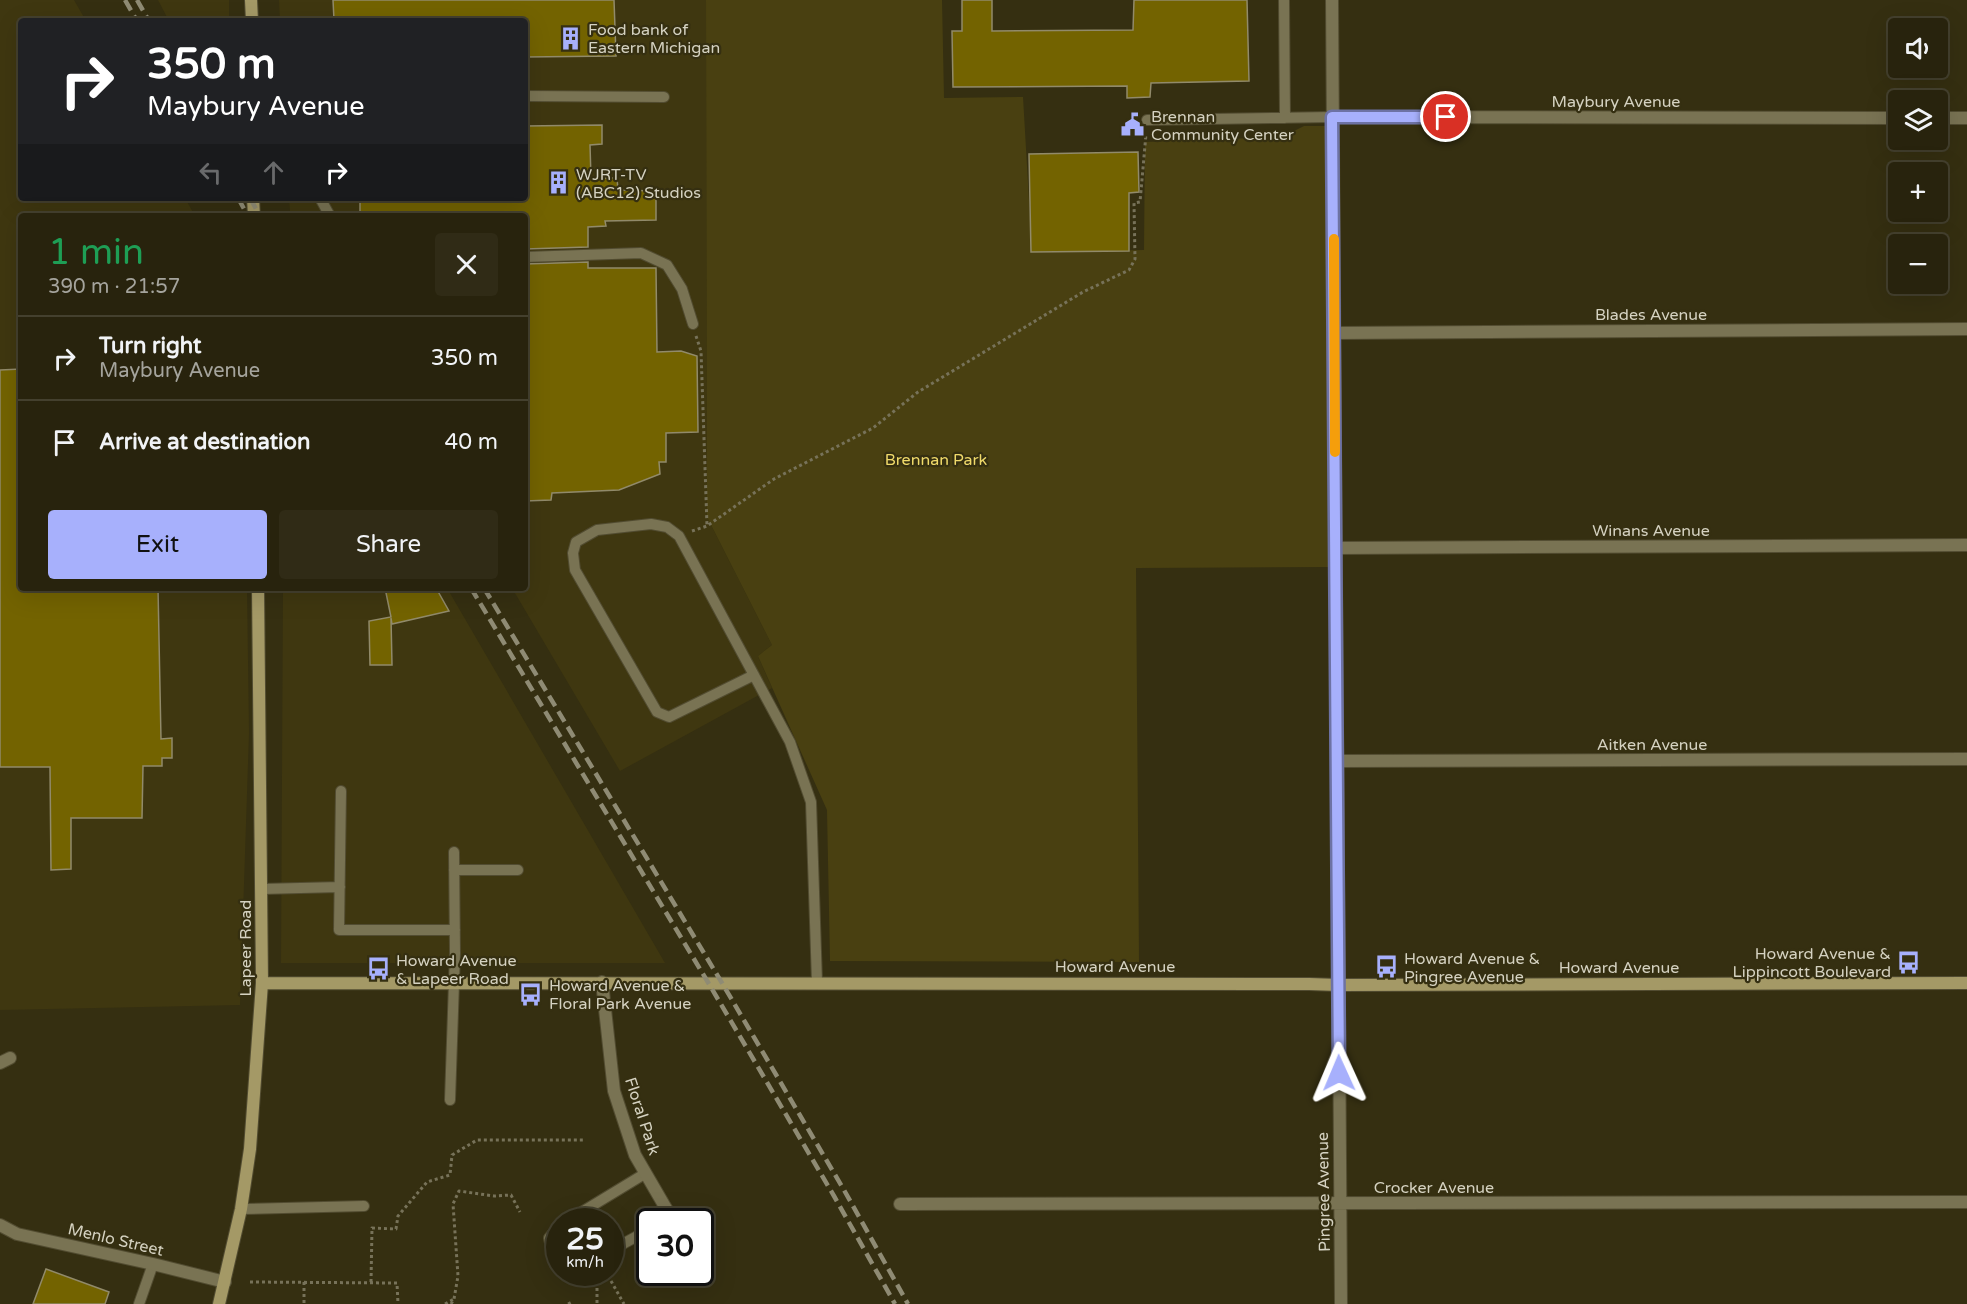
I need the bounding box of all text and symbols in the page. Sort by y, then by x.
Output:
map controls [1888,18,1948,294]
button: sound [1888,18,1948,78]
place label: Food bank of Eastern Michigan [588,20,720,58]
building icon: Food bank of Eastern Michigan [557,25,583,51]
text: 350 m [147,39,276,90]
icon: right [48,42,126,120]
text: Maybury Avenue [147,90,365,123]
button: layers [1888,90,1948,150]
pin [1420,91,1471,142]
street label: Maybury Avenue [1552,92,1680,112]
icon: arrive [1429,100,1462,133]
place label: Brennan Community Center [1151,107,1295,145]
public building icon: Brennan Community Center [1120,112,1146,138]
icon: left [194,156,227,189]
icon: ahead [257,156,290,189]
icon: right [320,156,353,189]
button: + [1888,162,1948,222]
place label: WJRT-TV (ABC12) Studios [576,165,701,203]
building icon: WJRT-TV (ABC12) Studios [545,170,571,196]
text: 1 min [48,231,144,274]
button: close [435,233,498,296]
button: − [1888,234,1948,294]
text: 390 m · 21:57 [48,275,180,299]
street label: Blades Avenue [1595,305,1707,325]
text: Turn right [99,333,201,359]
icon: right [48,342,81,375]
text: 350 m [431,345,498,371]
text: Maybury Avenue [99,359,260,383]
icon: arrive [48,426,81,459]
text: Arrive at destination [99,429,310,455]
text: 40 m [444,429,498,455]
park label: Brennan Park [885,450,988,470]
button: Exit [48,510,267,579]
button: Share [279,510,498,579]
street label: Winans Avenue [1592,521,1710,541]
street label: Aitken Avenue [1597,735,1707,755]
street label: Lapeer Road [236,900,256,996]
place label: Howard Avenue & Lippincott Boulevard [1733,944,1891,982]
place label: Howard Avenue & Pingree Avenue [1404,949,1540,987]
bus stop icon: Howard Avenue & Lippincott Boulevard [1896,949,1922,975]
place label: Howard Avenue & Lapeer Road [396,951,516,989]
bus stop icon: Howard Avenue & Pingree Avenue [1373,954,1399,980]
bus stop icon: Howard Avenue & Lapeer Road [365,956,391,982]
street label: Howard Avenue [1055,957,1175,977]
street label: Howard Avenue [1559,958,1679,978]
place label: Howard Avenue & Floral Park Avenue [549,976,691,1014]
bus stop icon: Howard Avenue & Floral Park Avenue [518,981,544,1007]
position arrow [1307,1041,1371,1105]
street label: Floral Park [620,1075,664,1158]
street label: Pingree Avenue [1313,1132,1335,1252]
street label: Crocker Avenue [1374,1178,1494,1198]
speed limit sign: 30 [636,1208,714,1286]
street label: Menlo Street [66,1219,166,1261]
text: 25 [566,1221,604,1258]
text: km/h [566,1253,604,1271]

